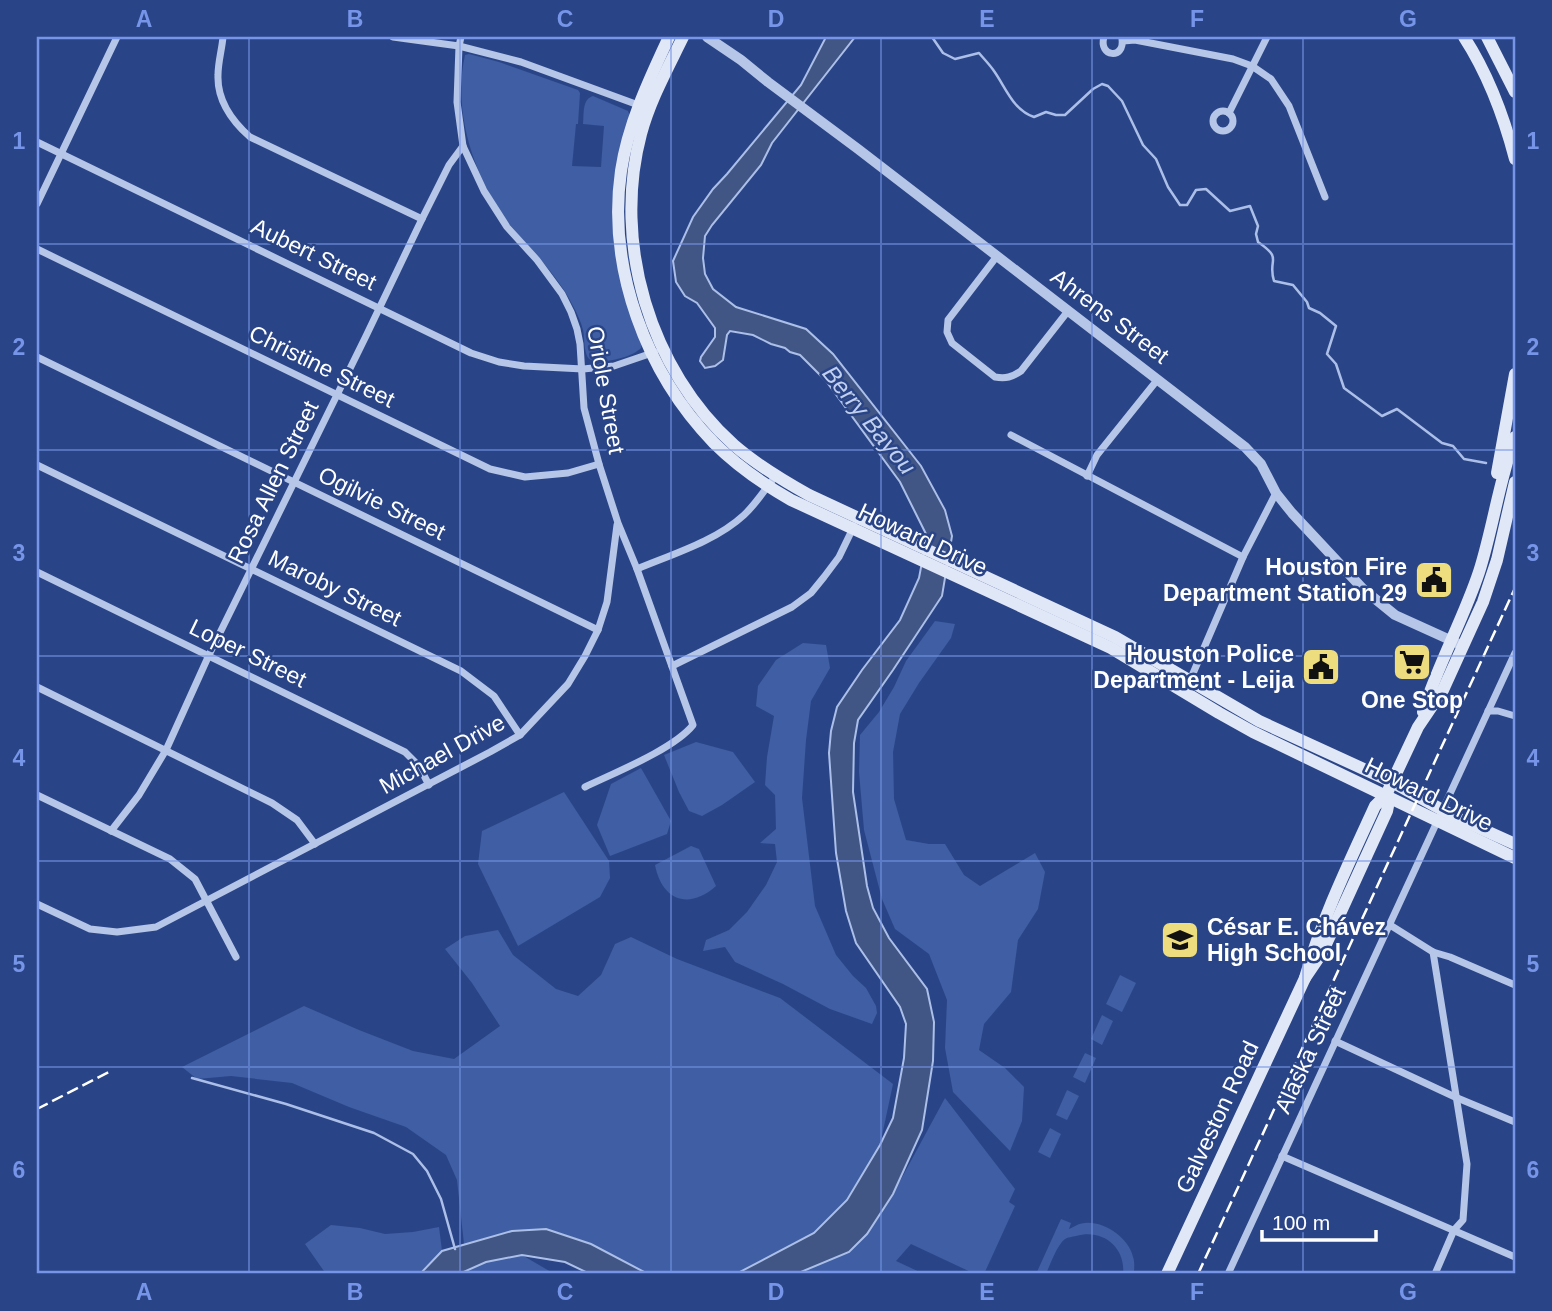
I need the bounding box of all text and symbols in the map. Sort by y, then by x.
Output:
text: A [136,6,152,32]
text: B [347,6,363,32]
text: C [557,6,573,32]
text: D [768,6,784,32]
text: E [979,6,995,32]
text: F [1190,6,1204,32]
text: G [1399,6,1417,32]
text: 1 [13,128,26,154]
text: 1 [1527,128,1540,154]
street label: Aubert Street [247,213,381,296]
street label: Ahrens Street [1046,263,1174,369]
street label: Christine Street [245,320,399,413]
street label: Oriole Street [582,324,630,456]
text: 2 [13,334,25,360]
text: 2 [1527,334,1539,360]
water label: Berry Bayou [817,360,921,479]
street label: Rosa Allen Street [222,396,324,568]
street label: Ogilvie Street [314,461,450,545]
street label: Howard Drive [854,498,992,580]
text: 3 [13,540,25,566]
text: 3 [1527,540,1539,566]
street label: Maroby Street [264,545,406,632]
place label: Houston Fire Department Station 29 [1163,554,1407,606]
public building icon: Houston Fire Department Station 29 [1413,559,1455,601]
street label: Loper Street [185,614,311,693]
place label: Houston Police Department - Leija [1093,641,1294,693]
supermarket icon: One Stop [1391,641,1433,683]
public building icon: Houston Police Department - Leija [1300,646,1342,688]
place label: One Stop [1361,687,1463,713]
street label: Michael Drive [375,709,509,799]
text: 4 [13,745,26,771]
text: 4 [1527,745,1540,771]
street label: Howard Drive [1361,752,1497,836]
place label: César E. Chávez High School [1207,914,1386,966]
school or university icon: César E. Chávez High School [1159,919,1201,961]
text: 5 [13,951,26,977]
text: 5 [1527,951,1540,977]
street label: Alaska Street [1269,982,1351,1117]
street label: Galveston Road [1170,1037,1264,1197]
text: 6 [13,1157,25,1183]
text: 6 [1527,1157,1539,1183]
scale bar [1262,1199,1375,1243]
text: 100 m [1272,1211,1330,1234]
text: A [136,1279,152,1305]
text: B [347,1279,363,1305]
text: C [557,1279,573,1305]
text: D [768,1279,784,1305]
text: E [979,1279,995,1305]
text: F [1190,1279,1204,1305]
text: G [1399,1279,1417,1305]

